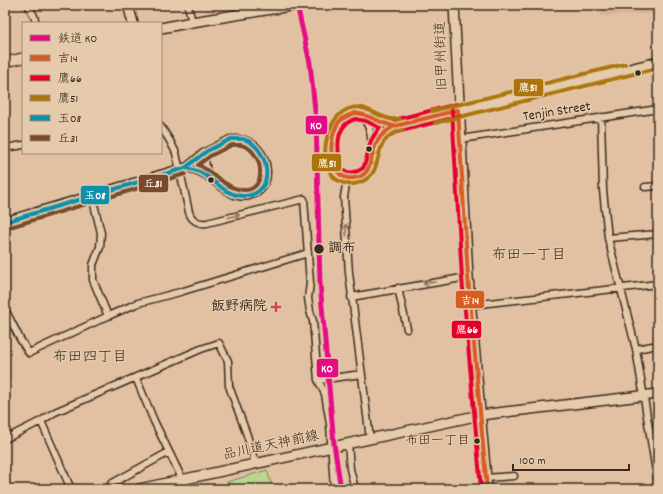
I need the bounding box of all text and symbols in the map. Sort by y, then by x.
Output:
street label: 旧甲州街道 [431,21,453,91]
legend [22,22,162,154]
text: 鉄道 KO [58,31,97,48]
text: 吉14 [58,51,78,68]
unlabelled marker [633,68,643,78]
text: 鷹66 [58,71,82,88]
line badge: 鷹51 [513,78,544,97]
text: 鷹51 [519,81,537,97]
text: 鷹51 [58,91,78,108]
street label: Tenjin Street [522,97,592,127]
text: 玉08 [58,111,82,128]
line badge: KO [305,115,328,135]
text: KO [310,119,322,135]
text: 丘31 [58,131,78,148]
unlabelled marker [364,144,374,154]
line badge: 鷹51 [311,153,342,172]
text: 鷹51 [318,157,336,173]
line badge: 丘31 [138,174,169,193]
unlabelled marker [206,175,216,185]
text: 丘31 [144,177,162,193]
line badge: 玉08 [80,185,110,205]
text: 玉08 [84,189,106,205]
one-way arrow [227,212,240,220]
one-way arrow [342,224,350,237]
place label: 調布 [328,239,356,259]
marker: 調布 [312,242,326,256]
district label: 布田一丁目 [491,245,567,267]
one-way arrow [423,279,436,287]
line badge: 吉14 [455,290,485,309]
text: 吉14 [461,294,479,310]
place label: 飯野病院 [211,297,267,317]
marker: 飯野病院 [270,301,282,313]
line badge: 鷹66 [451,320,482,339]
text: 鷹66 [456,323,478,339]
district label: 布田四丁目 [52,347,128,369]
line badge: KO [316,358,339,378]
text: KO [321,362,333,378]
street label: 品川道天神前線 [221,426,321,466]
place label: 布田一丁目 [405,432,470,451]
marker: 布田一丁目 [472,436,482,446]
scale bar [513,446,629,472]
text: 100 m [519,453,546,470]

